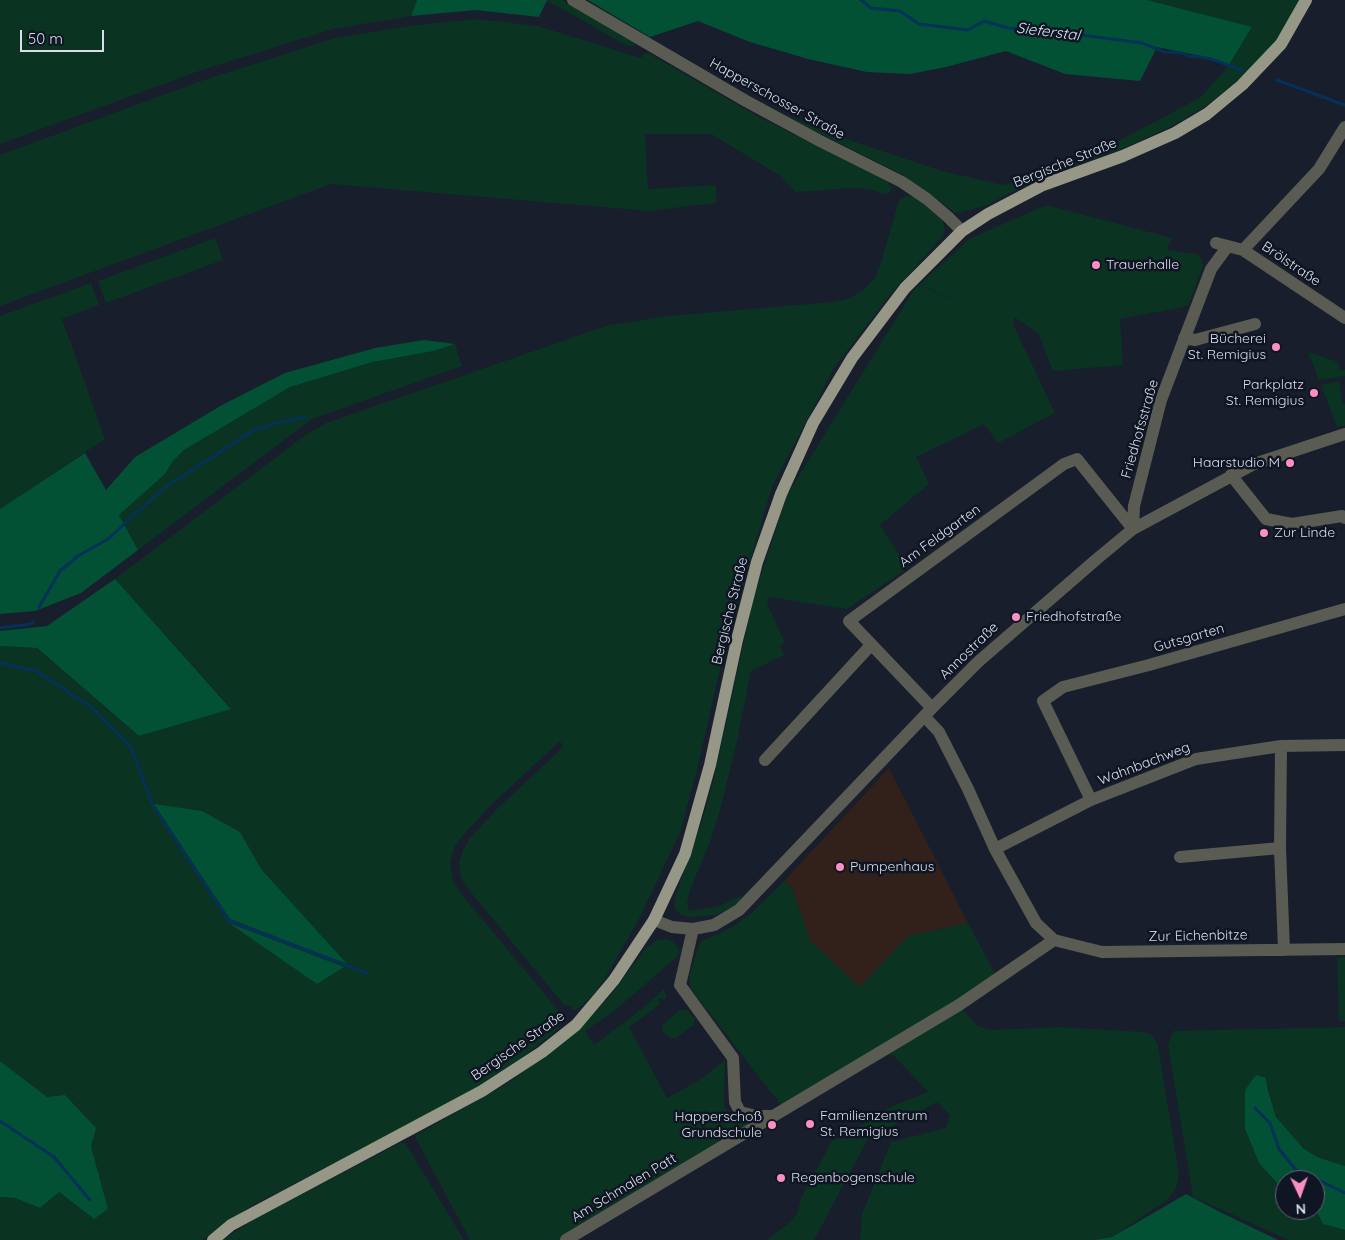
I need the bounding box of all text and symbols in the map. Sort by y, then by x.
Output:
water label: Sieferstal [1015,19,1081,45]
scale bar [22,20,106,52]
text: 50 m [28,29,63,48]
street label: Happerschosser Straße [706,55,848,143]
street label: Bergische Straße [1011,135,1119,191]
street label: Brölstraße [1258,238,1324,290]
place label: Trauerhalle [1106,257,1179,273]
marker: Trauerhalle [1090,259,1102,271]
place label: Bücherei St. Remigius [1188,331,1266,364]
marker: Bücherei St. Remigius [1270,341,1282,353]
place label: Parkplatz St. Remigius [1226,377,1304,410]
street label: Friedhofsstraße [1118,378,1162,480]
marker: Parkplatz St. Remigius [1308,387,1320,399]
place label: Haarstudio M [1193,455,1280,471]
marker: Haarstudio M [1284,457,1296,469]
street label: Am Feldgarten [896,501,984,571]
place label: Zur Linde [1274,525,1335,541]
marker: Zur Linde [1258,527,1270,539]
street label: Bergische Straße [709,556,751,666]
place label: Friedhofstraße [1026,609,1121,625]
marker: Friedhofstraße [1010,611,1022,623]
street label: Annostraße [936,619,1002,683]
street label: Gutsgarten [1152,620,1226,656]
street label: Wahnbachweg [1096,739,1192,789]
place label: Pumpenhaus [850,859,934,875]
marker: Pumpenhaus [834,861,846,873]
street label: Zur Eichenbitze [1148,927,1248,945]
street label: Bergische Straße [468,1008,568,1084]
place label: Familienzentrum St. Remigius [820,1108,928,1140]
place label: Happerschoß Grundschule [674,1109,762,1142]
marker: Familienzentrum St. Remigius [804,1118,816,1130]
marker: Happerschoß Grundschule [766,1119,778,1131]
street label: Am Schmalen Patt [569,1150,679,1226]
place label: Regenbogenschule [791,1170,915,1186]
north arrow [1275,1170,1325,1220]
marker: Regenbogenschule [775,1172,787,1184]
text: N [1295,1200,1306,1218]

